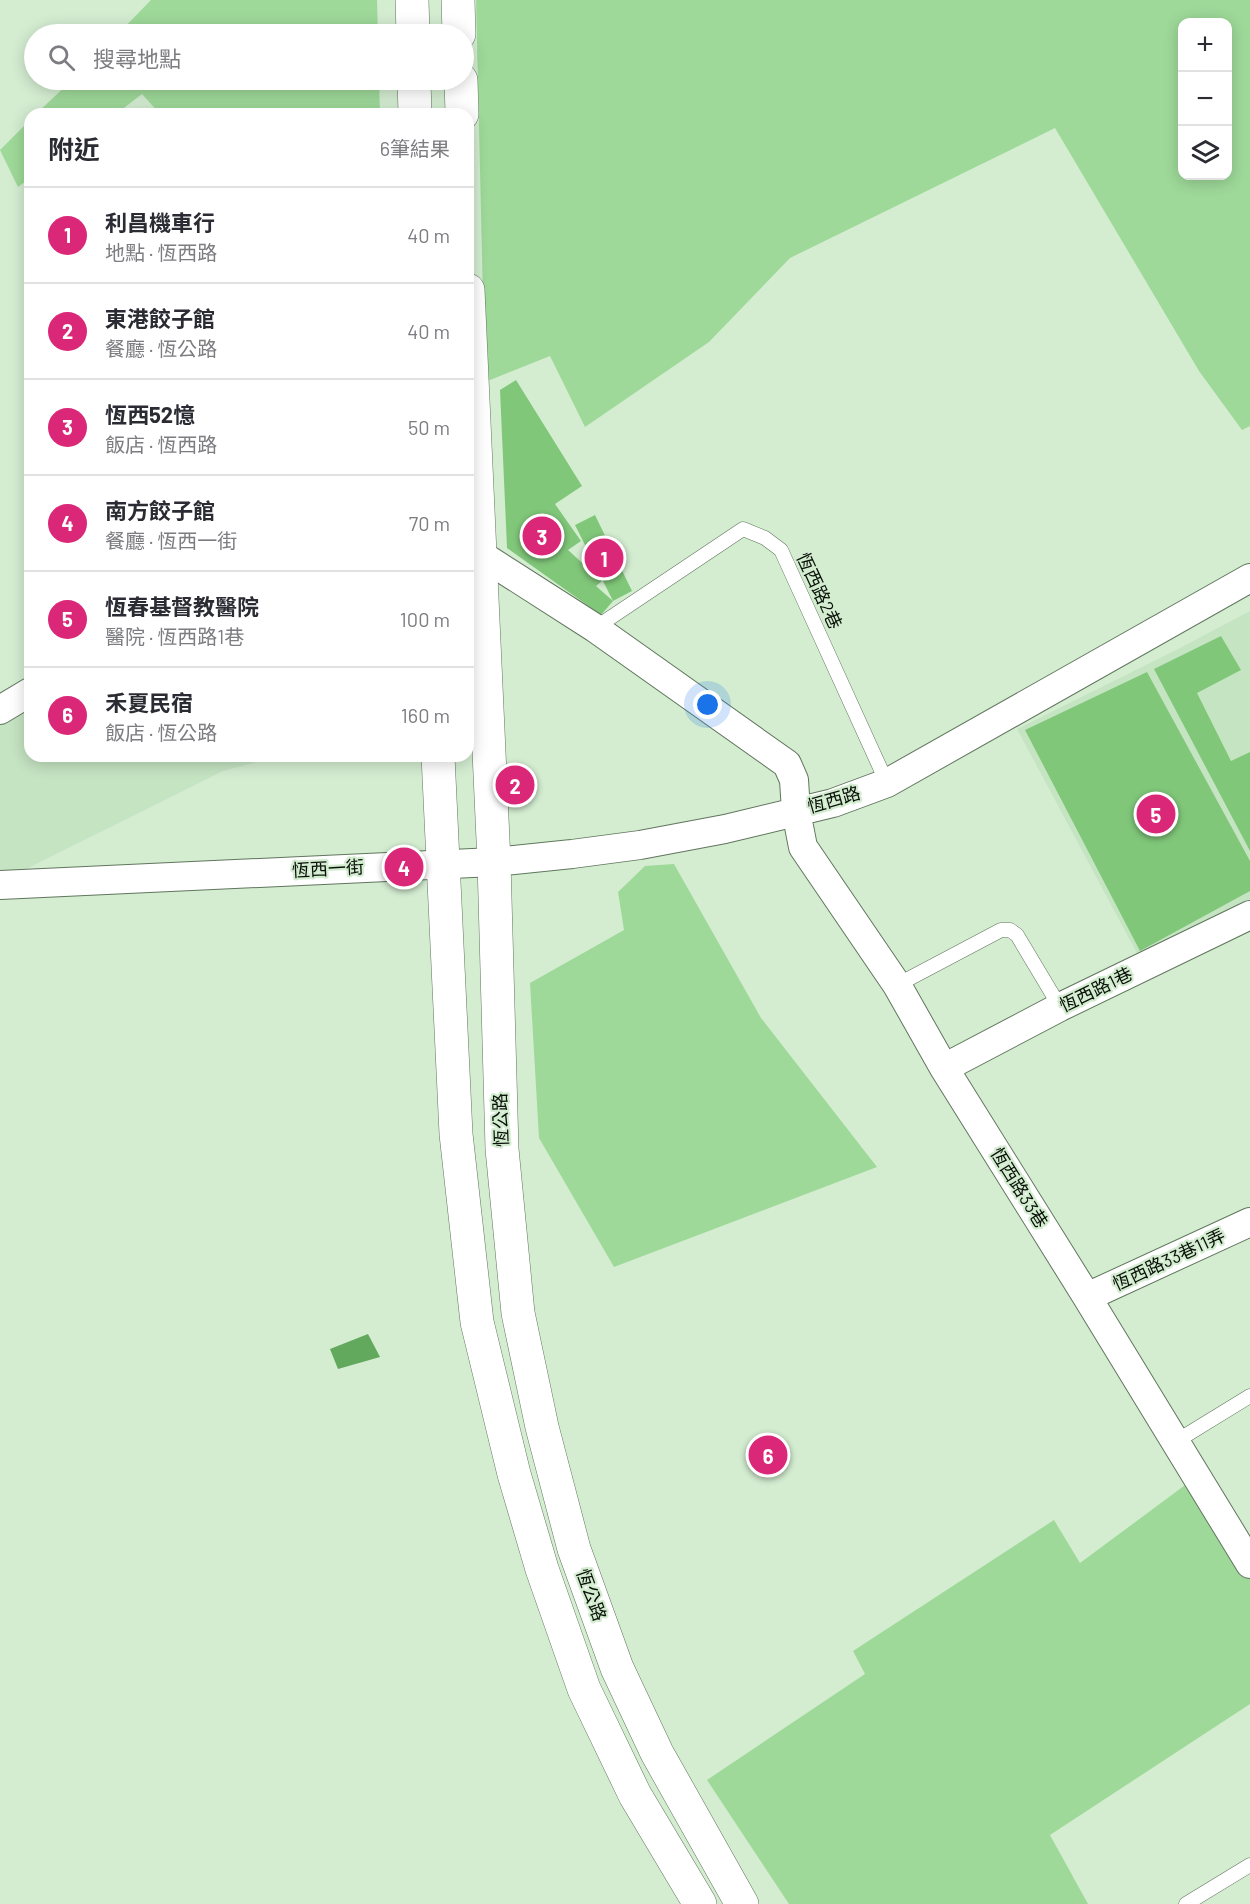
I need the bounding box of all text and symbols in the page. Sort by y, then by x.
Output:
map controls [1178,18,1232,180]
button: + [1178,18,1232,72]
search box [24,24,474,90]
icon: search [45,41,78,74]
text: 搜尋地點 [93,45,181,71]
button: − [1178,72,1232,126]
button: layers [1178,126,1232,180]
text: 附近 [48,133,100,164]
text: 6筆結果 [380,136,450,160]
text: 利昌機車行 [105,209,215,235]
text: 1 [64,223,71,247]
text: 40 m [407,223,450,247]
text: 地點 · 恆西路 [105,240,217,264]
text: 東港餃子館 [105,305,215,331]
text: 2 [62,319,73,343]
text: 40 m [407,319,450,343]
text: 餐廳 · 恆公路 [105,336,217,360]
text: 恆西52憶 [105,401,195,427]
text: 3 [62,415,73,439]
text: 50 m [408,415,450,439]
text: 飯店 · 恆西路 [105,432,217,456]
text: 南方餃子館 [105,497,215,523]
text: 4 [61,511,74,535]
text: 70 m [409,511,450,535]
pin: 3 [522,514,562,558]
text: 餐廳 · 恆西一街 [105,528,237,552]
pin: 1 [584,536,624,580]
street label: 恆西路2巷 [793,549,847,632]
text: 恆春基督教醫院 [105,593,259,619]
text: 5 [62,607,73,631]
text: 100 m [400,607,450,631]
text: 醫院 · 恆西路1巷 [105,624,244,648]
text: 禾夏民宿 [105,689,193,715]
your location [693,690,722,719]
text: 6 [62,703,73,727]
text: 160 m [401,703,450,727]
text: 飯店 · 恆公路 [105,720,217,744]
pin: 2 [496,762,534,808]
street label: 恆西路 [805,781,863,817]
pin: 5 [1136,792,1176,836]
pin: 4 [384,844,424,890]
street label: 恆西一街 [291,855,364,881]
street label: 恆西路1巷 [1056,962,1136,1016]
street label: 恆公路 [488,1093,512,1147]
street label: 恆西路33巷 [987,1143,1053,1232]
street label: 恆西路33巷11弄 [1109,1224,1228,1295]
pin: 6 [748,1432,788,1478]
street label: 恆公路 [572,1566,612,1624]

